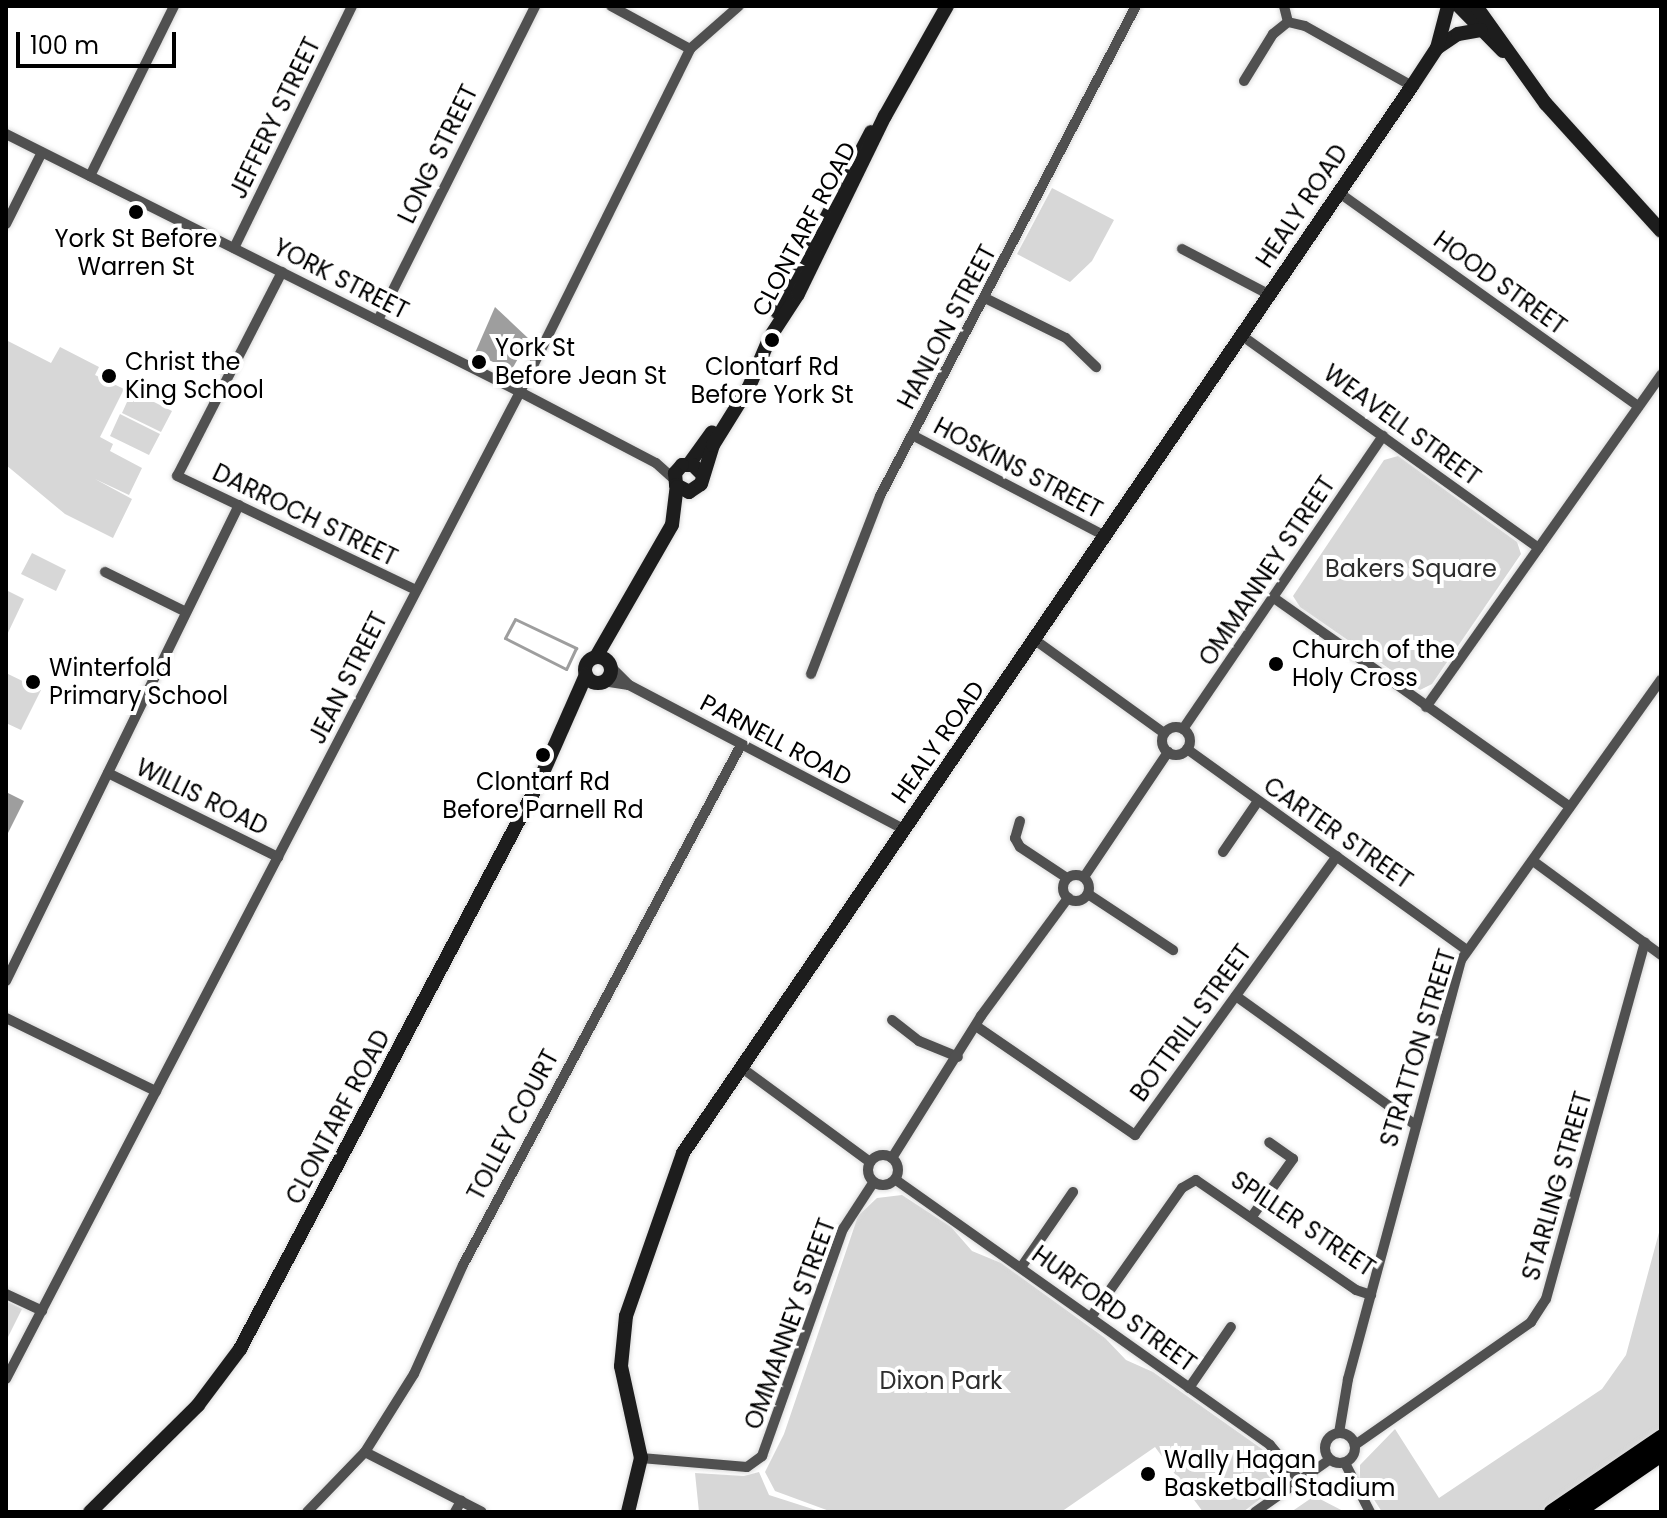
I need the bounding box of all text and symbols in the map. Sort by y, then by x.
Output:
scale bar [20,16,180,66]
text: 100 m [30,29,99,62]
street label: JEFFERY STREET [224,33,326,203]
street label: LONG STREET [392,80,484,228]
street label: CLONTARF ROAD [746,137,862,321]
street label: HEALY ROAD [1250,139,1354,273]
marker: York St Before Warren St [127,203,145,221]
place label: York St Before Warren St [54,225,218,281]
street label: HOOD STREET [1428,225,1572,341]
street label: YORK STREET [269,233,413,325]
street label: HANLON STREET [892,240,1002,414]
marker: Clontarf Rd Before York St [763,331,781,349]
place label: York St Before Jean St [495,334,667,390]
place label: Christ the King School [125,348,264,404]
marker: York St Before Jean St [470,353,488,371]
place label: Clontarf Rd Before York St [690,353,854,409]
street label: WEAVELL STREET [1318,358,1486,492]
marker: Christ the King School [100,367,118,385]
street label: HOSKINS STREET [929,412,1107,524]
street label: DARROCH STREET [208,458,402,572]
street label: OMMANNEY STREET [1193,471,1341,671]
park label: Bakers Square [1325,555,1497,583]
street label: JEAN STREET [303,607,393,749]
place label: Church of the Holy Cross [1292,636,1455,692]
place label: Winterfold Primary School [49,654,228,710]
marker: Church of the Holy Cross [1267,655,1285,673]
marker: Winterfold Primary School [24,673,42,691]
street label: HEALY ROAD [885,675,991,809]
street label: PARNELL ROAD [695,688,857,792]
marker: Clontarf Rd Before Parnell Rd [534,746,552,764]
street label: WILLIS ROAD [131,753,273,841]
place label: Clontarf Rd Before Parnell Rd [442,768,644,824]
street label: CARTER STREET [1258,771,1418,895]
street label: BOTTRILL STREET [1125,939,1257,1107]
street label: STRATTON STREET [1374,946,1462,1150]
street label: CLONTARF ROAD [280,1025,396,1209]
street label: TOLLEY COURT [461,1045,565,1205]
street label: STARLING STREET [1516,1088,1598,1284]
street label: SPILLER STREET [1226,1165,1380,1283]
street label: OMMANNEY STREET [738,1215,842,1433]
street label: HURFORD STREET [1026,1240,1202,1378]
park label: Dixon Park [880,1367,1002,1395]
place label: Wally Hagan Basketball Stadium [1164,1446,1395,1502]
marker: Wally Hagan Basketball Stadium [1139,1465,1157,1483]

